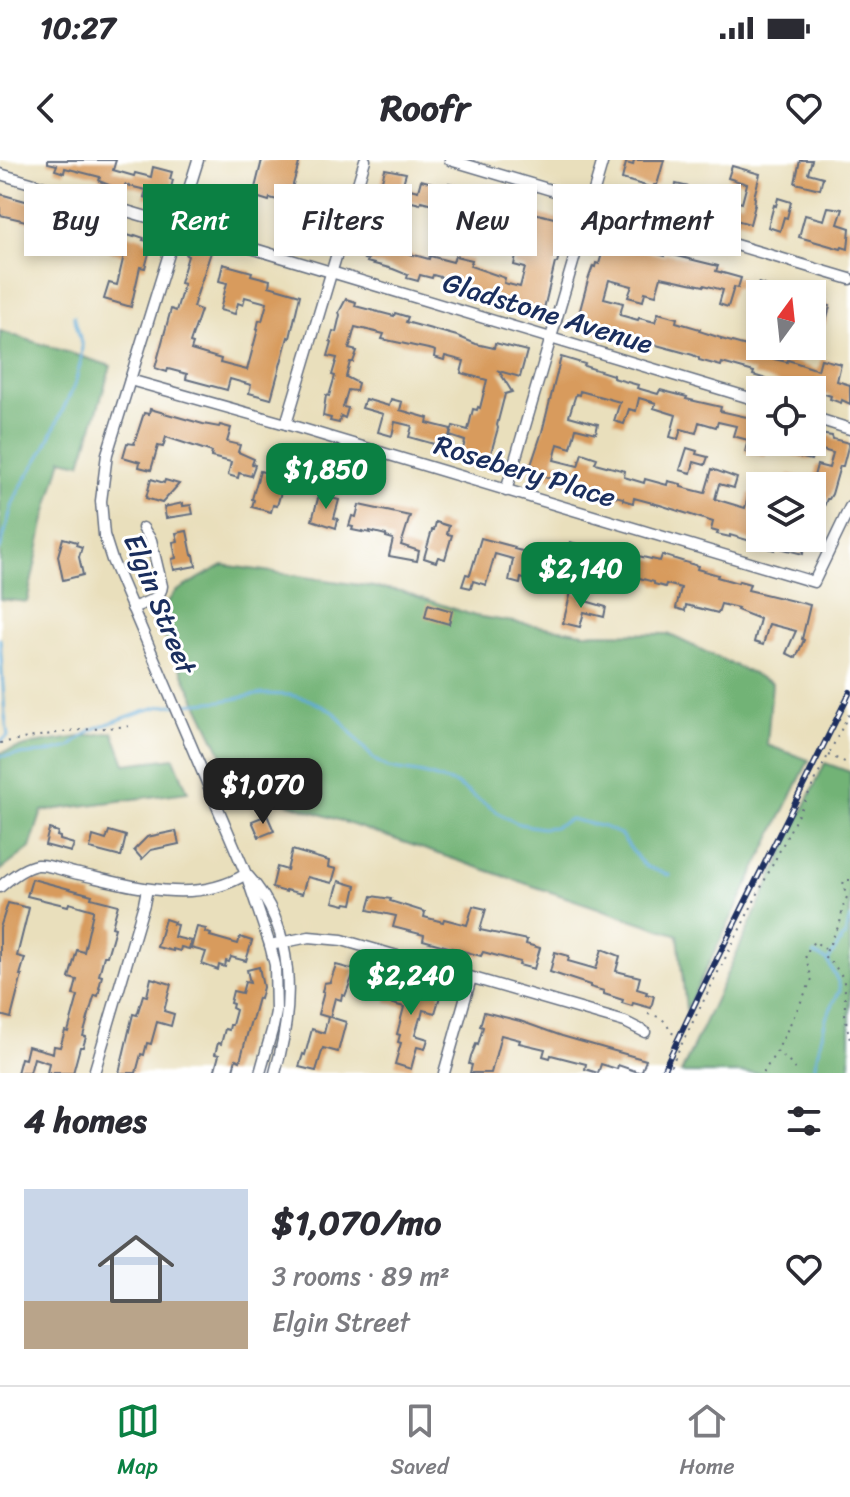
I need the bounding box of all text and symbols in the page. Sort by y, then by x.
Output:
text: 10:27 [40,1,115,55]
text: Roofr [380,76,470,140]
icon: back [24,86,68,130]
icon: heart [782,86,826,130]
chip: Buy [24,184,127,256]
chip: Rent [143,184,258,256]
chip: Filters [274,184,412,256]
chip: New [428,184,537,256]
chip: Apartment [553,184,741,256]
street label: Gladstone Avenue [437,258,659,368]
north arrow [746,280,826,360]
map controls [746,280,826,552]
button: locate [746,376,826,456]
street label: Rosebery Place [428,420,622,522]
pin: $1,850 [261,443,391,511]
text: $1,850 [284,446,368,492]
button: layers [746,472,826,552]
street label: Elgin Street [109,526,211,684]
pin: $2,140 [516,542,646,610]
text: $2,140 [539,545,623,591]
pin: $1,070 [198,758,328,826]
text: $1,070 [221,761,305,807]
pin: $2,240 [346,949,476,1017]
text: $2,240 [367,952,455,998]
text: 4 homes [24,1091,147,1151]
icon: filters [782,1099,826,1143]
text: $1,070/mo [272,1193,441,1253]
icon: home [88,1221,184,1317]
icon: heart [782,1247,826,1291]
text: 3 rooms · 89 m² [272,1253,450,1299]
text: Elgin Street [272,1299,410,1345]
tab: Map [116,1399,160,1486]
tab: Saved [391,1399,449,1486]
tab: Home [680,1399,734,1486]

